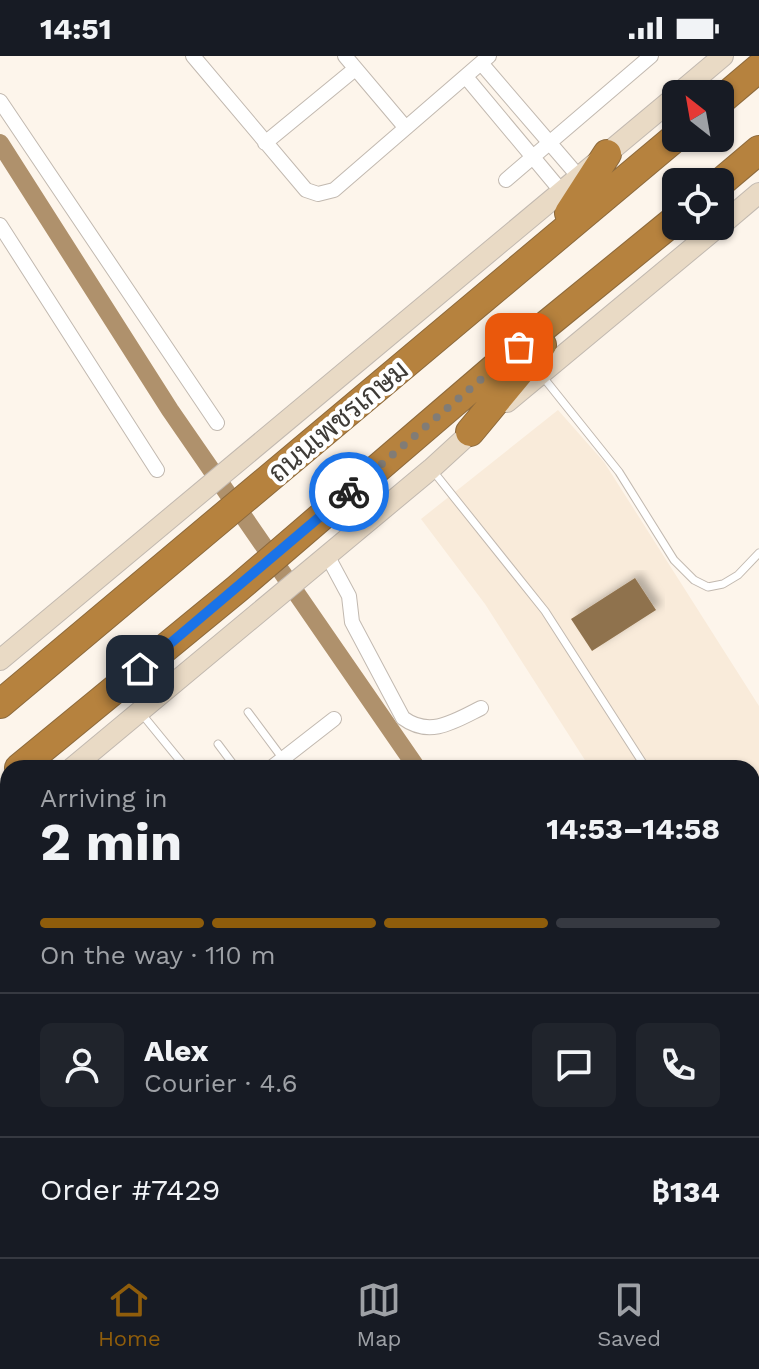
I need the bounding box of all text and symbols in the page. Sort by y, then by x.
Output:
text: 14:51 [40,11,112,46]
north arrow [662,80,734,152]
map controls [662,80,734,240]
button: locate [662,168,734,240]
pin [485,313,553,381]
icon: bag [497,325,541,369]
street label: ถนนเพชรเกษม [261,353,415,489]
courier [309,452,389,532]
icon: bike [327,470,371,514]
pin [106,635,174,703]
icon: home [118,647,162,691]
text: Arriving in [40,783,168,813]
text: 14:53–14:58 [546,811,720,846]
text: 2 min [40,812,182,873]
text: On the way · 110 m [40,940,275,970]
button: person [40,1023,124,1107]
button: chat [532,1023,616,1107]
button: phone [636,1023,720,1107]
text: Alex [144,1033,208,1068]
text: Courier · 4.6 [144,1068,298,1098]
text: Order #7429 [40,1172,220,1207]
text: ฿134 [652,1174,720,1209]
tab: Home [98,1278,161,1351]
tab: Map [357,1278,401,1351]
tab: Saved [597,1278,661,1351]

